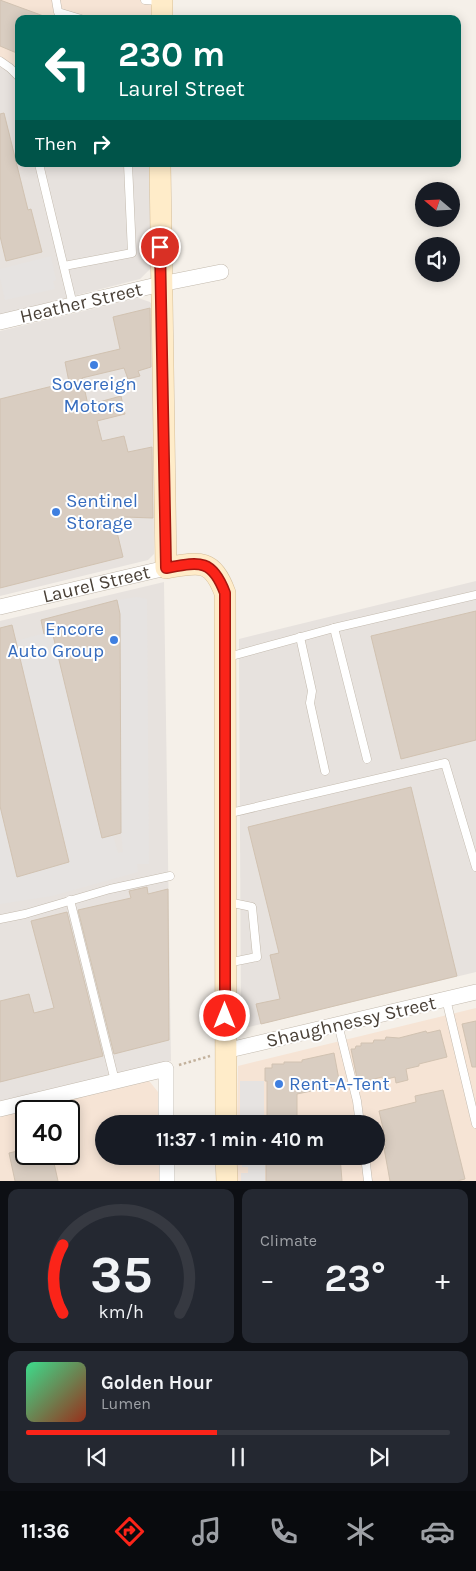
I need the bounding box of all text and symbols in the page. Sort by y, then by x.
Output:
text: 230 m [118,34,225,75]
icon: left [35,35,100,100]
text: Laurel Street [118,76,245,102]
icon: right [87,130,115,158]
text: Then [35,133,77,155]
north arrow [415,182,460,228]
map controls [415,182,460,282]
pin [139,226,181,268]
icon: arrive [146,233,174,261]
button: sound [415,237,460,282]
street label: Heather Street [18,278,144,328]
marker: Sovereign Motors [88,359,100,371]
place label: Sovereign Motors [51,373,137,417]
place label: Sentinel Storage [66,490,138,534]
marker: Sentinel Storage [50,506,62,518]
street label: Laurel Street [41,561,152,608]
place label: Encore Auto Group [7,618,104,662]
marker: Encore Auto Group [108,634,120,646]
position arrow [198,989,250,1041]
street label: Shaughnessy Street [264,992,438,1052]
place label: Rent-A-Tent [289,1073,390,1095]
marker: Rent-A-Tent [273,1078,285,1090]
speed limit sign: 40 [15,1100,80,1165]
text: 11:37 · 1 min · 410 m [156,1129,324,1151]
text: Climate [260,1231,317,1250]
text: 35 [90,1244,152,1305]
text: 23° [324,1256,386,1301]
text: − [260,1263,275,1296]
text: + [435,1263,450,1296]
text: km/h [98,1302,144,1323]
text: Golden Hour [101,1372,212,1394]
text: Lumen [101,1394,151,1413]
icon: previous [83,1443,111,1471]
icon: pause [224,1443,252,1471]
icon: next [365,1443,393,1471]
icon: directions [112,1514,147,1549]
icon: music [189,1514,224,1549]
icon: phone [266,1514,301,1549]
icon: climate [343,1514,378,1549]
icon: car [420,1514,455,1549]
text: 11:36 [21,1518,70,1544]

